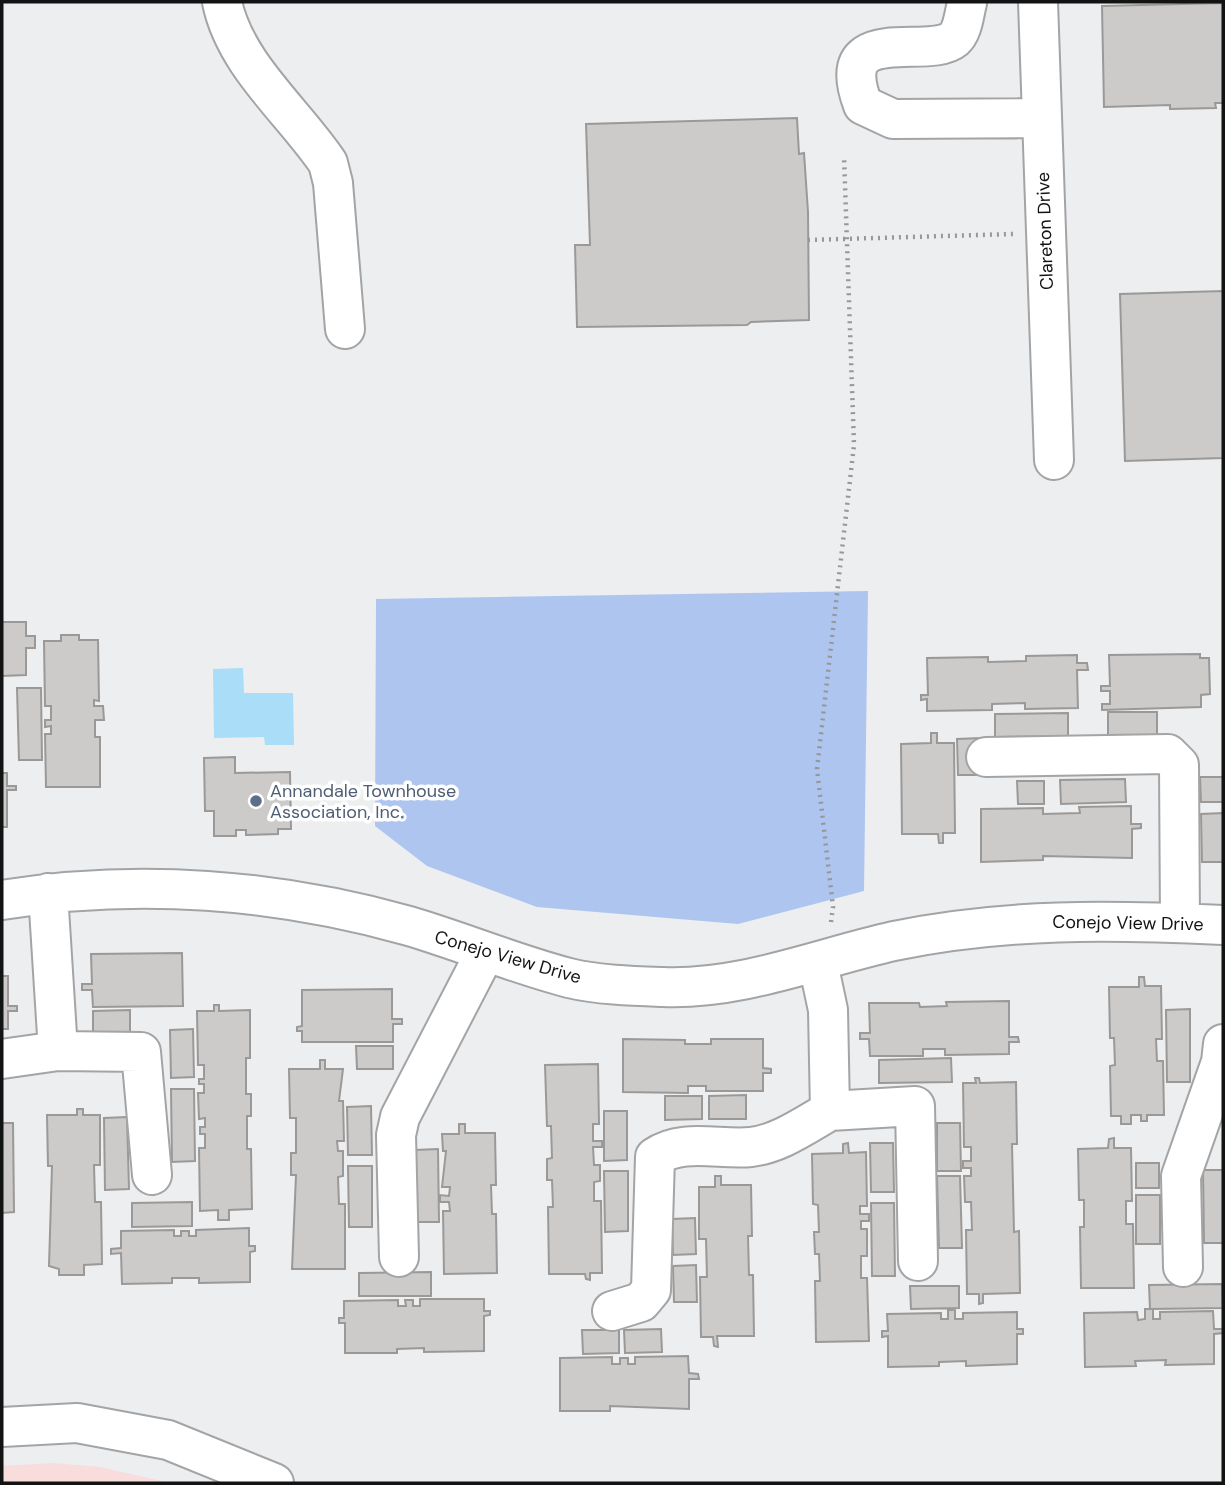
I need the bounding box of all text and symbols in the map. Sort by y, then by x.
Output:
street label: Clareton Drive [1031,172,1059,290]
place label: Annandale Townhouse Association, Inc. [270,779,456,824]
marker: Annandale Townhouse Association, Inc. [248,793,264,809]
street label: Conejo View Drive [1052,910,1204,936]
street label: Conejo View Drive [432,925,584,989]

